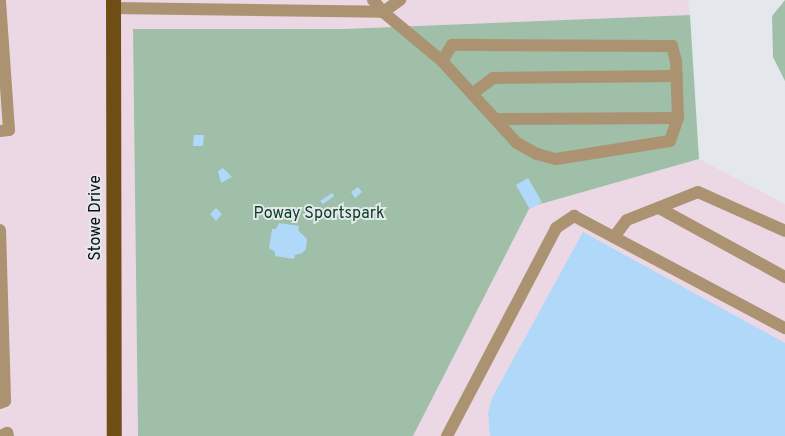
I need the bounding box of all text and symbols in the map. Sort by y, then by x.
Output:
street label: Stowe Drive [86,175,106,261]
park label: Poway Sportspark [254,204,384,224]

